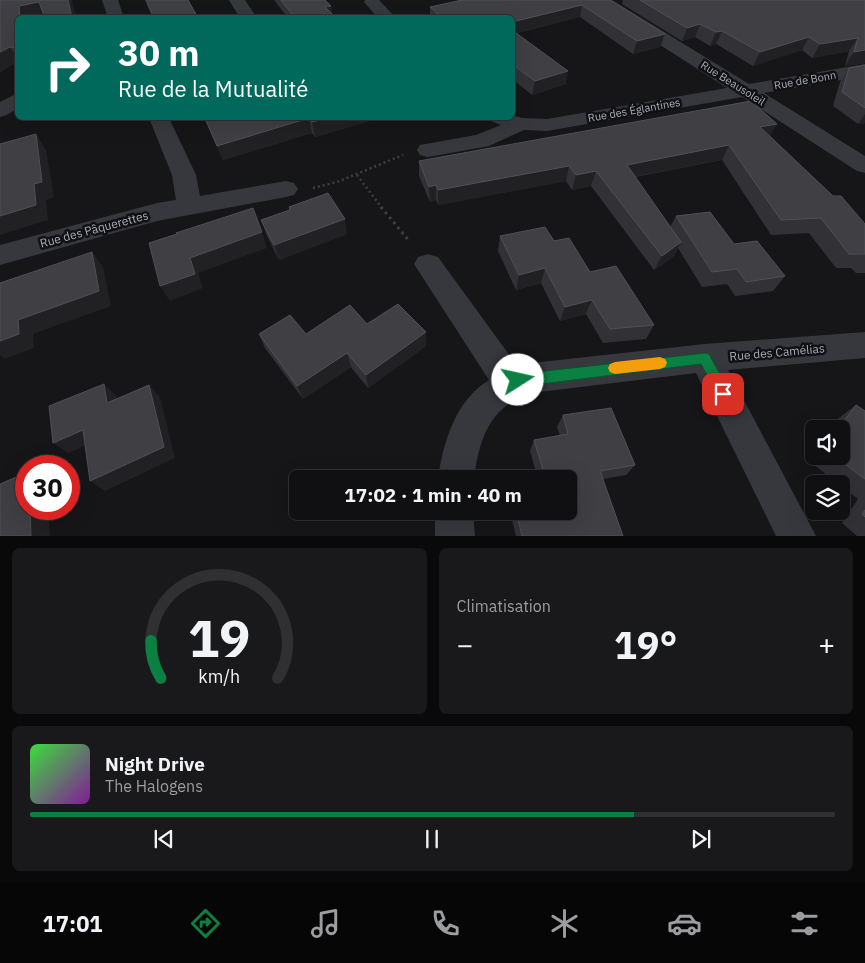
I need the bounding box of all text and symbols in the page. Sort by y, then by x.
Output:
text: 30 m [118,30,200,76]
icon: right [35,35,100,100]
street label: Rue Beausoleil [698,58,768,108]
street label: Rue de Bonn [773,68,837,92]
text: Rue de la Mutualité [118,74,308,103]
street label: Rue des Églantines [587,95,681,125]
street label: Rue des Pâquerettes [38,207,150,251]
street label: Rue des Camélias [729,340,825,364]
position arrow [491,353,543,405]
pin [702,373,744,415]
icon: arrive [709,380,737,408]
map controls [805,420,850,520]
button: sound [805,420,850,465]
speed limit sign: 30 [15,455,80,520]
button: layers [805,475,850,520]
text: 17:02 · 1 min · 40 m [344,483,522,507]
text: Climatisation [457,596,551,616]
text: 19 [188,604,250,671]
text: 19° [614,620,677,669]
text: − [457,626,473,663]
text: + [818,626,835,663]
text: km/h [198,665,240,688]
text: Night Drive [105,752,205,776]
text: The Halogens [105,776,203,796]
icon: previous [150,825,178,853]
icon: pause [418,825,446,853]
icon: next [687,825,715,853]
icon: directions [188,906,223,941]
icon: music [308,906,343,941]
icon: phone [428,906,463,941]
icon: climate [547,906,582,941]
icon: car [667,906,702,941]
icon: filters [787,906,822,941]
text: 17:01 [42,909,103,938]

